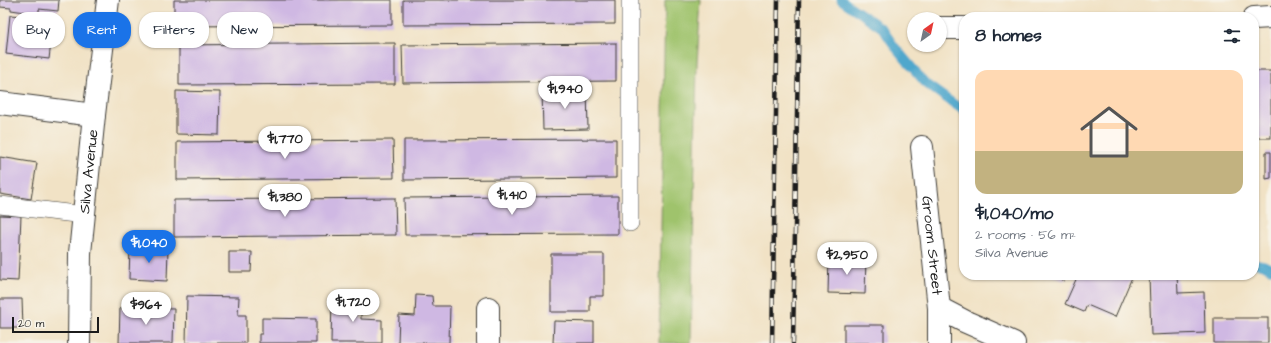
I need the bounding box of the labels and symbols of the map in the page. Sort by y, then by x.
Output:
north arrow [907,12,947,52]
pin: $1,940 [532,76,598,110]
pin: $1,770 [252,126,318,160]
street label: Silva Avenue [74,128,103,215]
pin: $1,410 [479,182,545,216]
pin: $1,380 [252,184,318,218]
street label: Groom Street [916,195,948,296]
pin: $1,040 [116,230,182,264]
pin: $2,950 [814,242,880,276]
pin: $1,720 [320,289,386,323]
pin: $964 [122,292,170,326]
scale bar [12,315,99,334]

